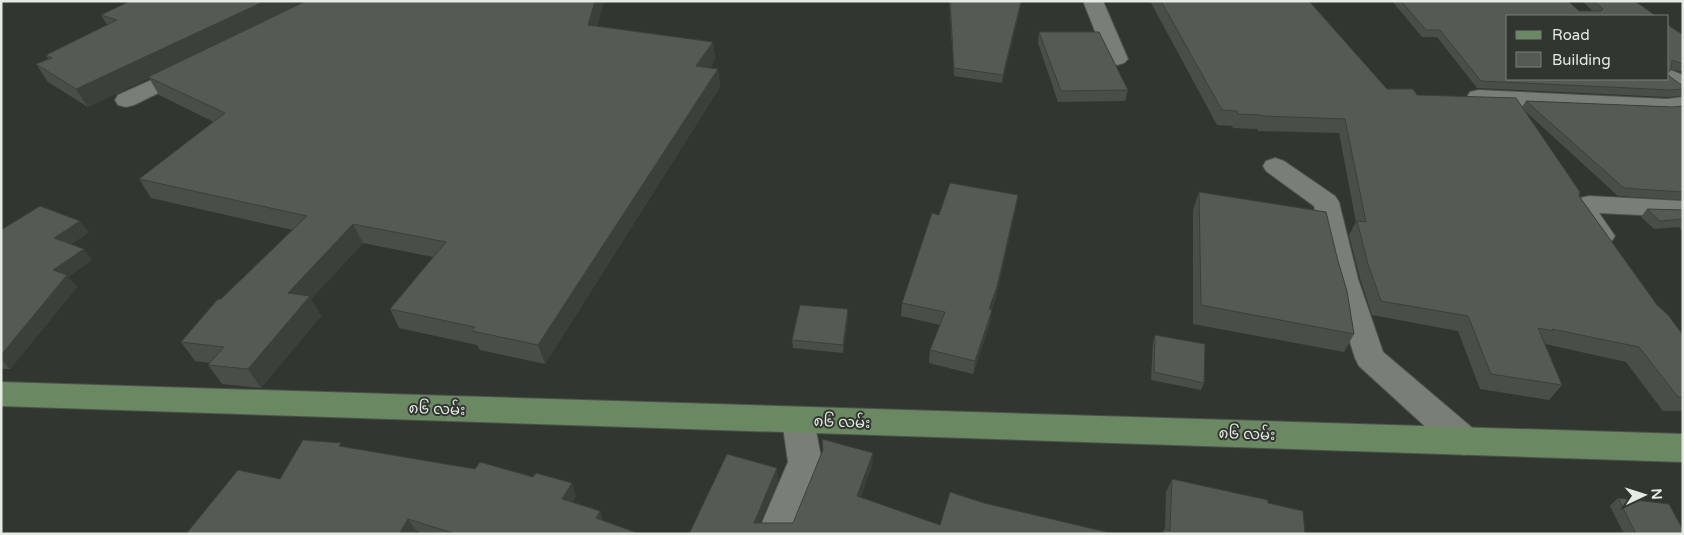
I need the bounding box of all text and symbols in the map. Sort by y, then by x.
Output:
legend [1506,15,1669,80]
text: Road [1552,26,1590,44]
text: Building [1552,51,1611,69]
street label: ၈၆ လမ်း [408,398,466,419]
street label: ၈၆ လမ်း [813,411,871,432]
street label: ၈၆ လမ်း [1218,423,1276,444]
north arrow [1619,470,1669,520]
text: N [1648,488,1665,500]

